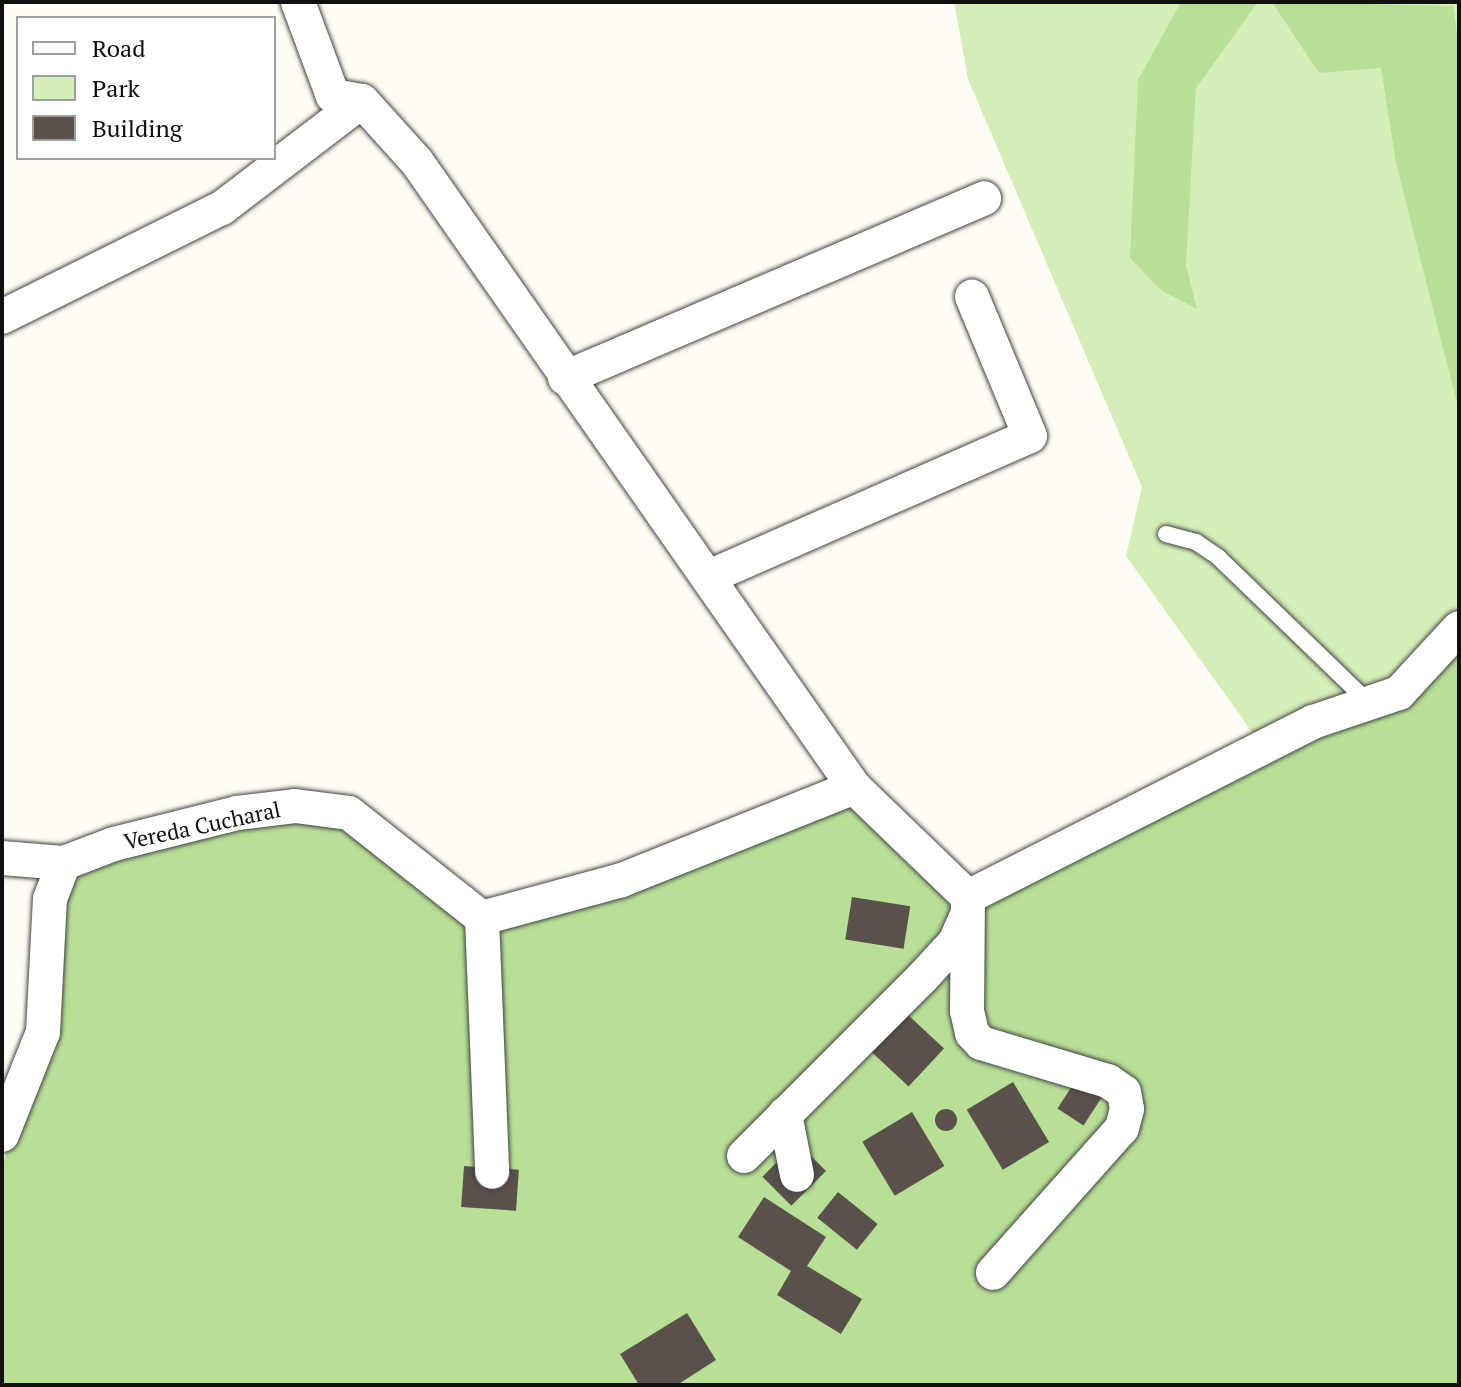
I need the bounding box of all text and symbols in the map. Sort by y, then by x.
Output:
legend [16,16,276,160]
text: Road [92,32,146,64]
text: Park [92,72,140,104]
text: Building [92,112,182,144]
street label: Vereda Cucharal [121,796,283,854]

